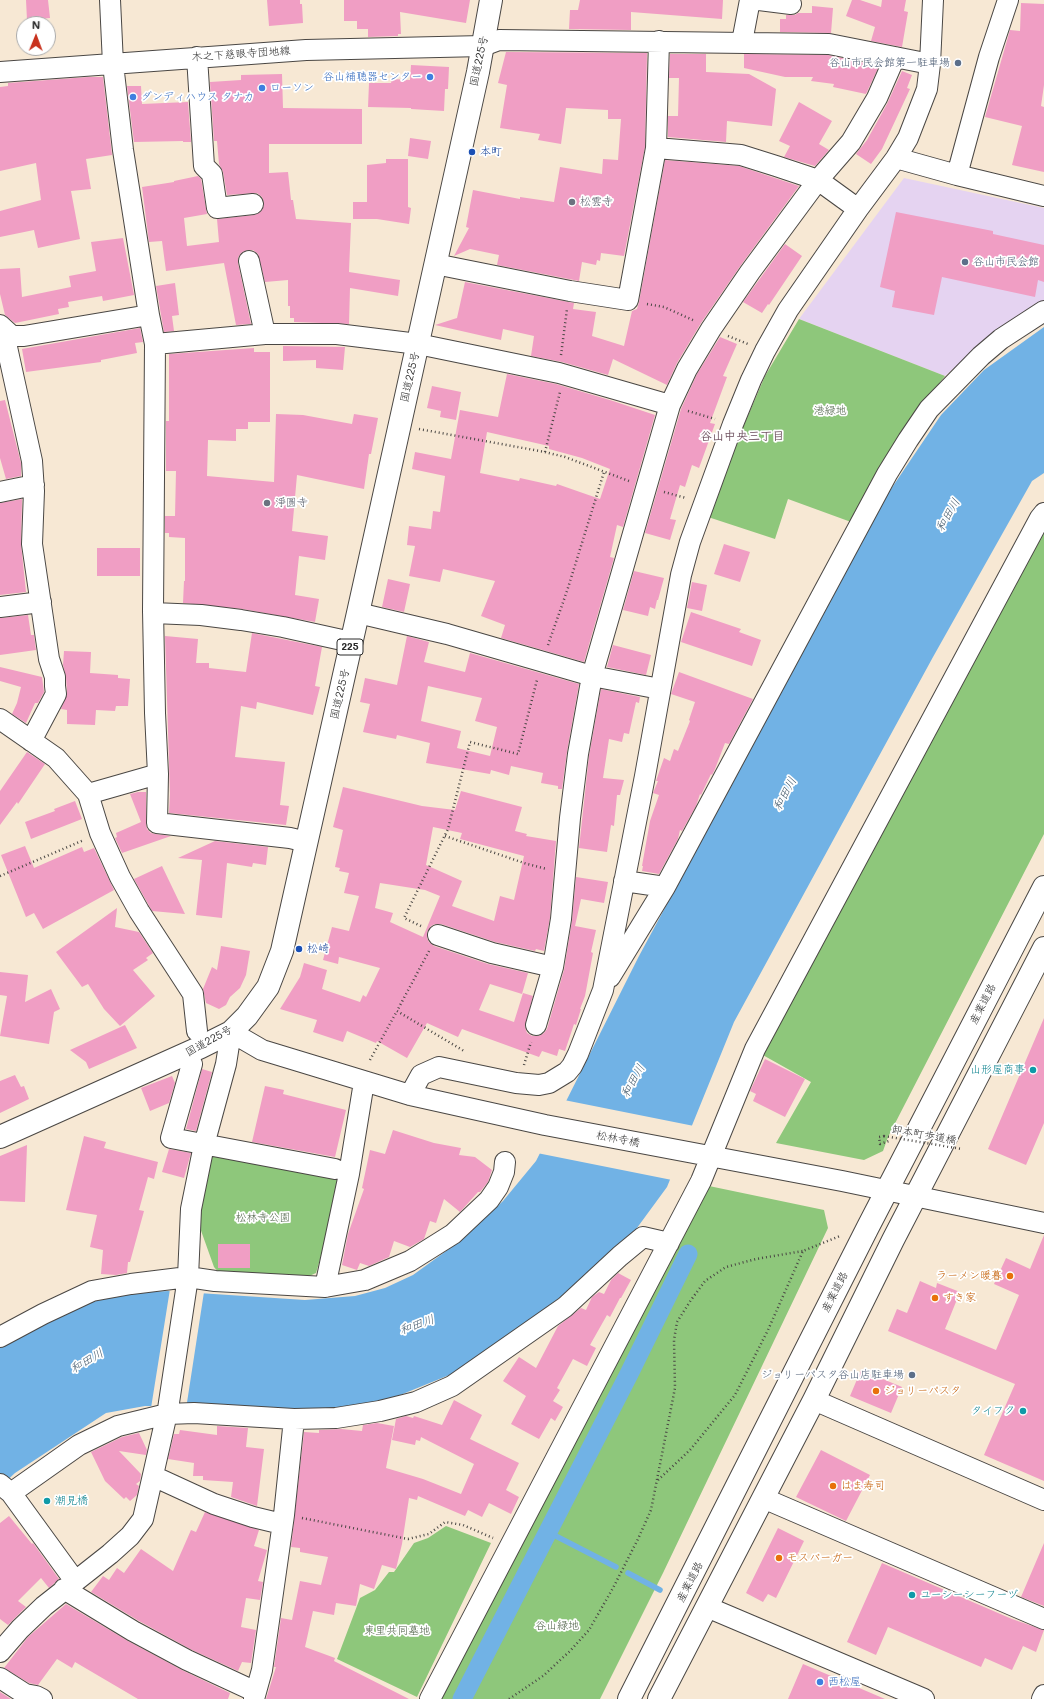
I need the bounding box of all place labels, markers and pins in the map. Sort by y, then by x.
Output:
place label: 谷山市民会館第一駐車場 [829,56,950,70]
marker: 谷山市民会館第一駐車場 [953,58,963,68]
place label: 谷山補聴器センター [323,70,422,84]
marker: 谷山補聴器センター [425,72,435,82]
place label: ローソン [270,81,314,95]
marker: ローソン [257,83,267,93]
place label: ダンディハウス タナカ [141,90,255,104]
marker: ダンディハウス タナカ [128,92,138,102]
place label: 本町 [480,145,502,159]
marker: 本町 [467,147,477,157]
place label: 松雲寺 [580,195,613,209]
marker: 松雲寺 [567,197,577,207]
place label: 谷山市民会館 [973,255,1039,269]
marker: 谷山市民会館 [960,257,970,267]
place label: 淨圓寺 [275,496,308,510]
marker: 淨圓寺 [262,498,272,508]
place label: 松崎 [307,942,329,956]
marker: 松崎 [294,944,304,954]
place label: 山形屋商事 [970,1063,1025,1077]
marker: 山形屋商事 [1028,1065,1038,1075]
place label: ラーメン暖暮 [936,1269,1002,1283]
marker: ラーメン暖暮 [1005,1271,1015,1281]
place label: すき家 [943,1291,976,1305]
marker: すき家 [930,1293,940,1303]
place label: ジョリーパスタ谷山店駐車場 [761,1368,904,1382]
marker: ジョリーパスタ谷山店駐車場 [907,1370,917,1380]
place label: ジョリーパスタ [884,1384,961,1398]
marker: ジョリーパスタ [871,1386,881,1396]
place label: タイフク [971,1404,1015,1418]
marker: タイフク [1018,1406,1028,1416]
place label: はま寿司 [841,1479,885,1493]
marker: はま寿司 [828,1481,838,1491]
place label: 潮見橋 [55,1494,88,1508]
marker: 潮見橋 [42,1496,52,1506]
place label: モスバーガー [787,1551,853,1565]
marker: モスバーガー [774,1553,784,1563]
place label: ユーシーシーフーヅ [920,1588,1018,1602]
marker: ユーシーシーフーヅ [907,1590,917,1600]
place label: 西松屋 [828,1675,861,1689]
marker: 西松屋 [815,1677,825,1687]

